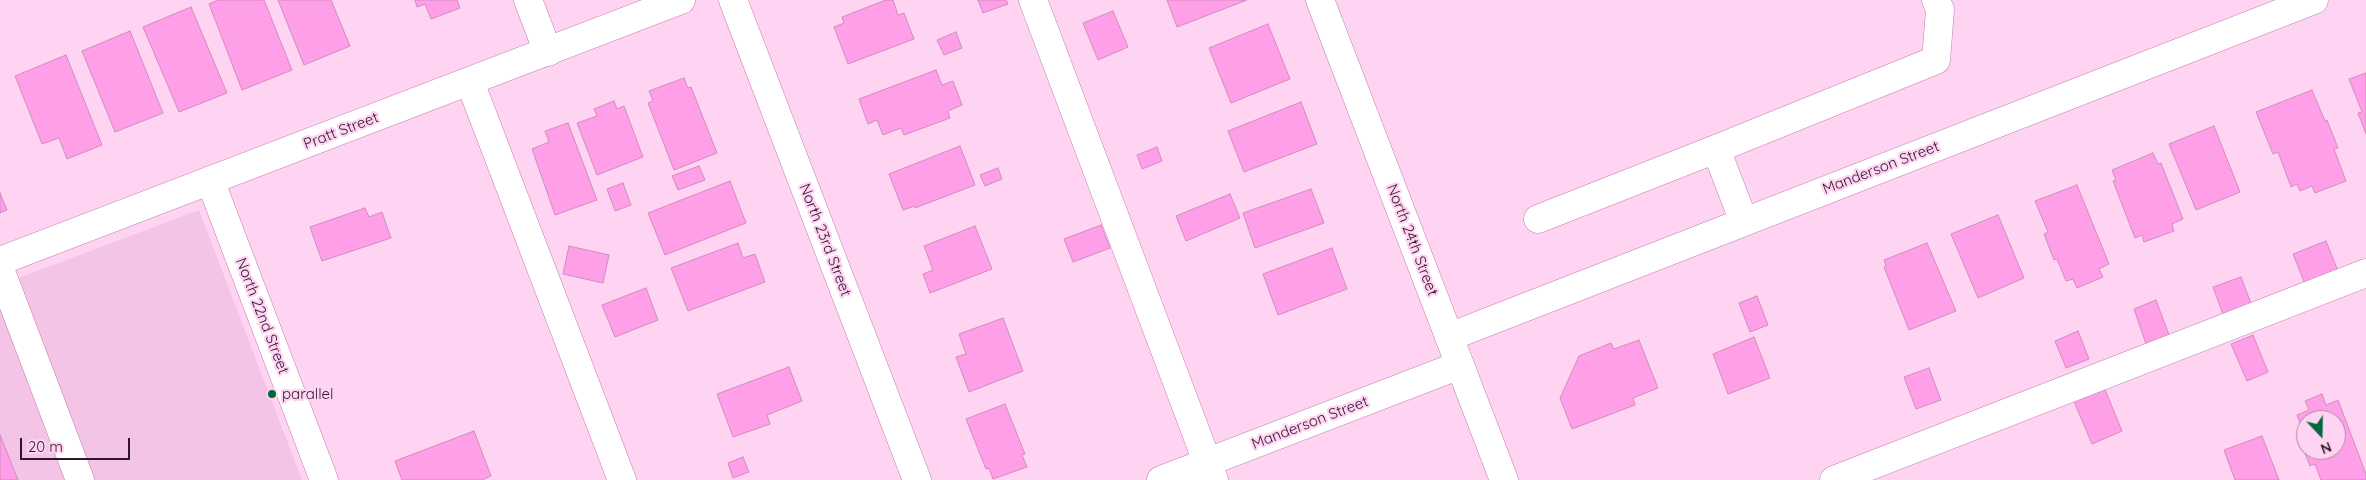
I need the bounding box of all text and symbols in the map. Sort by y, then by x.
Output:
street label: Pratt Street [301,108,381,154]
street label: Manderson Street [1820,137,1942,199]
street label: North 23rd Street [795,181,855,299]
street label: North 24th Street [1382,182,1442,298]
street label: North 22nd Street [232,255,292,377]
place label: parallel [282,385,334,403]
marker: parallel [266,388,278,400]
street label: Manderson Street [1249,392,1371,454]
north arrow [2296,410,2346,460]
scale bar [22,428,132,460]
text: 20 m [28,437,63,456]
text: N [2318,438,2334,458]

